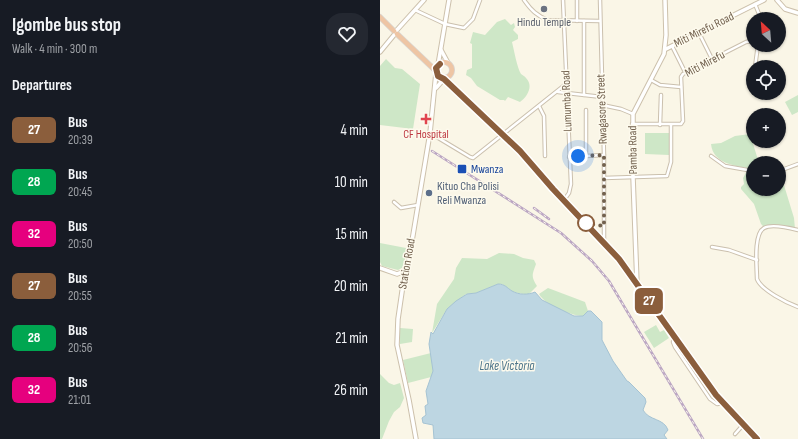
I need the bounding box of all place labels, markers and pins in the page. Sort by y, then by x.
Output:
marker: Hindu Temple [539,4,549,14]
place label: Hindu Temple [517,15,571,30]
marker: CF Hospital [420,113,432,125]
place label: CF Hospital [403,127,449,142]
place label: Mwanza [471,162,504,177]
marker: Mwanza [456,163,468,175]
place label: Kituo Cha Polisi Reli Mwanza [437,179,499,208]
marker: Kituo Cha Polisi Reli Mwanza [424,188,434,198]
unlabelled marker [577,214,595,232]

